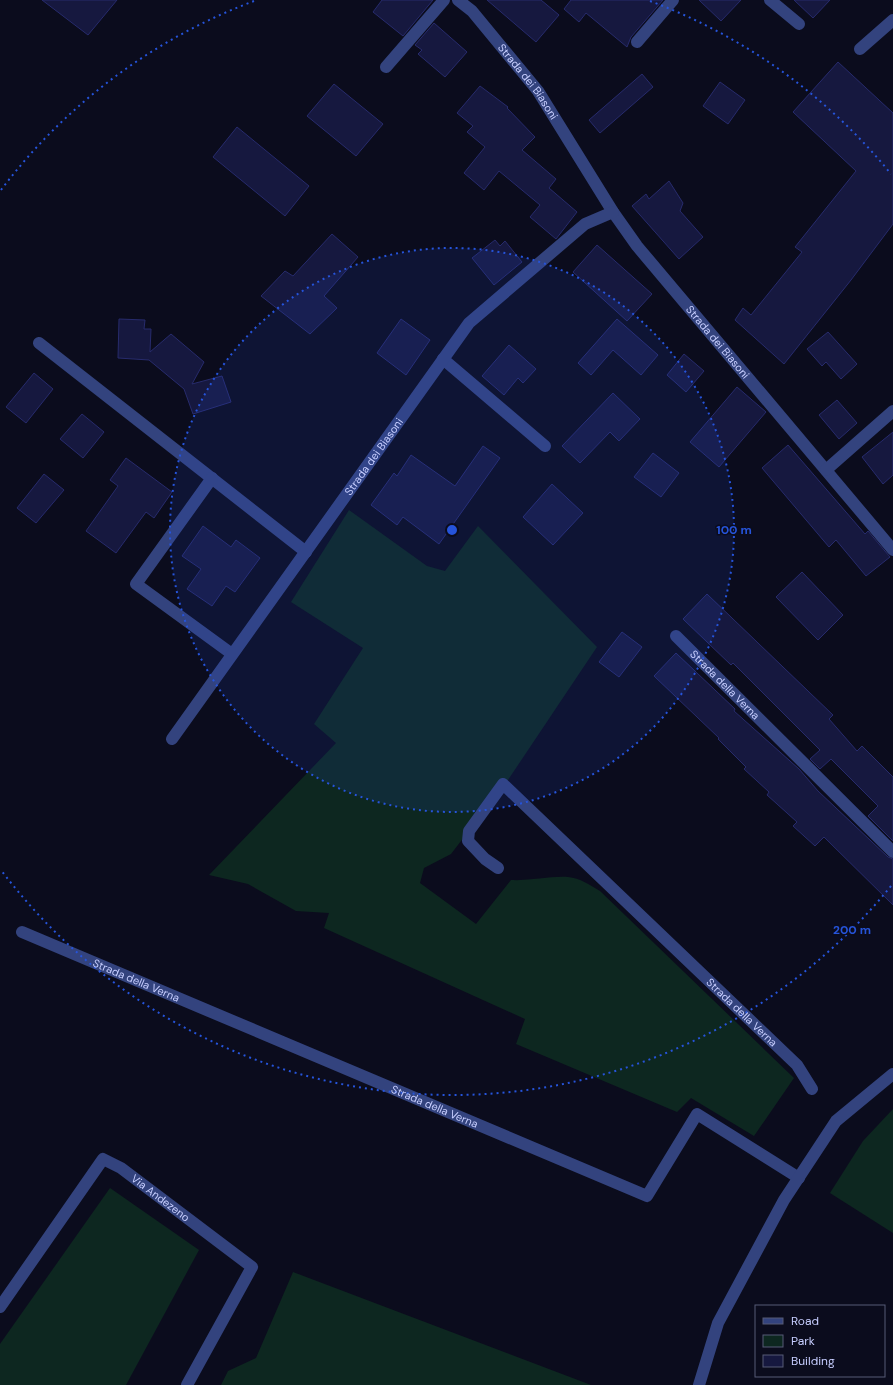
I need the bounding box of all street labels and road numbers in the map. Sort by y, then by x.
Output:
street label: Strada dei Biasoni [495,41,561,122]
street label: Strada dei Biasoni [683,302,753,382]
street label: Strada dei Biasoni [341,415,406,498]
street label: Strada della Verna [687,647,763,722]
street label: Strada della Verna [91,956,182,1005]
street label: Strada della Verna [703,975,780,1049]
street label: Strada della Verna [389,1082,480,1131]
street label: Via Andezeno [128,1171,193,1225]

